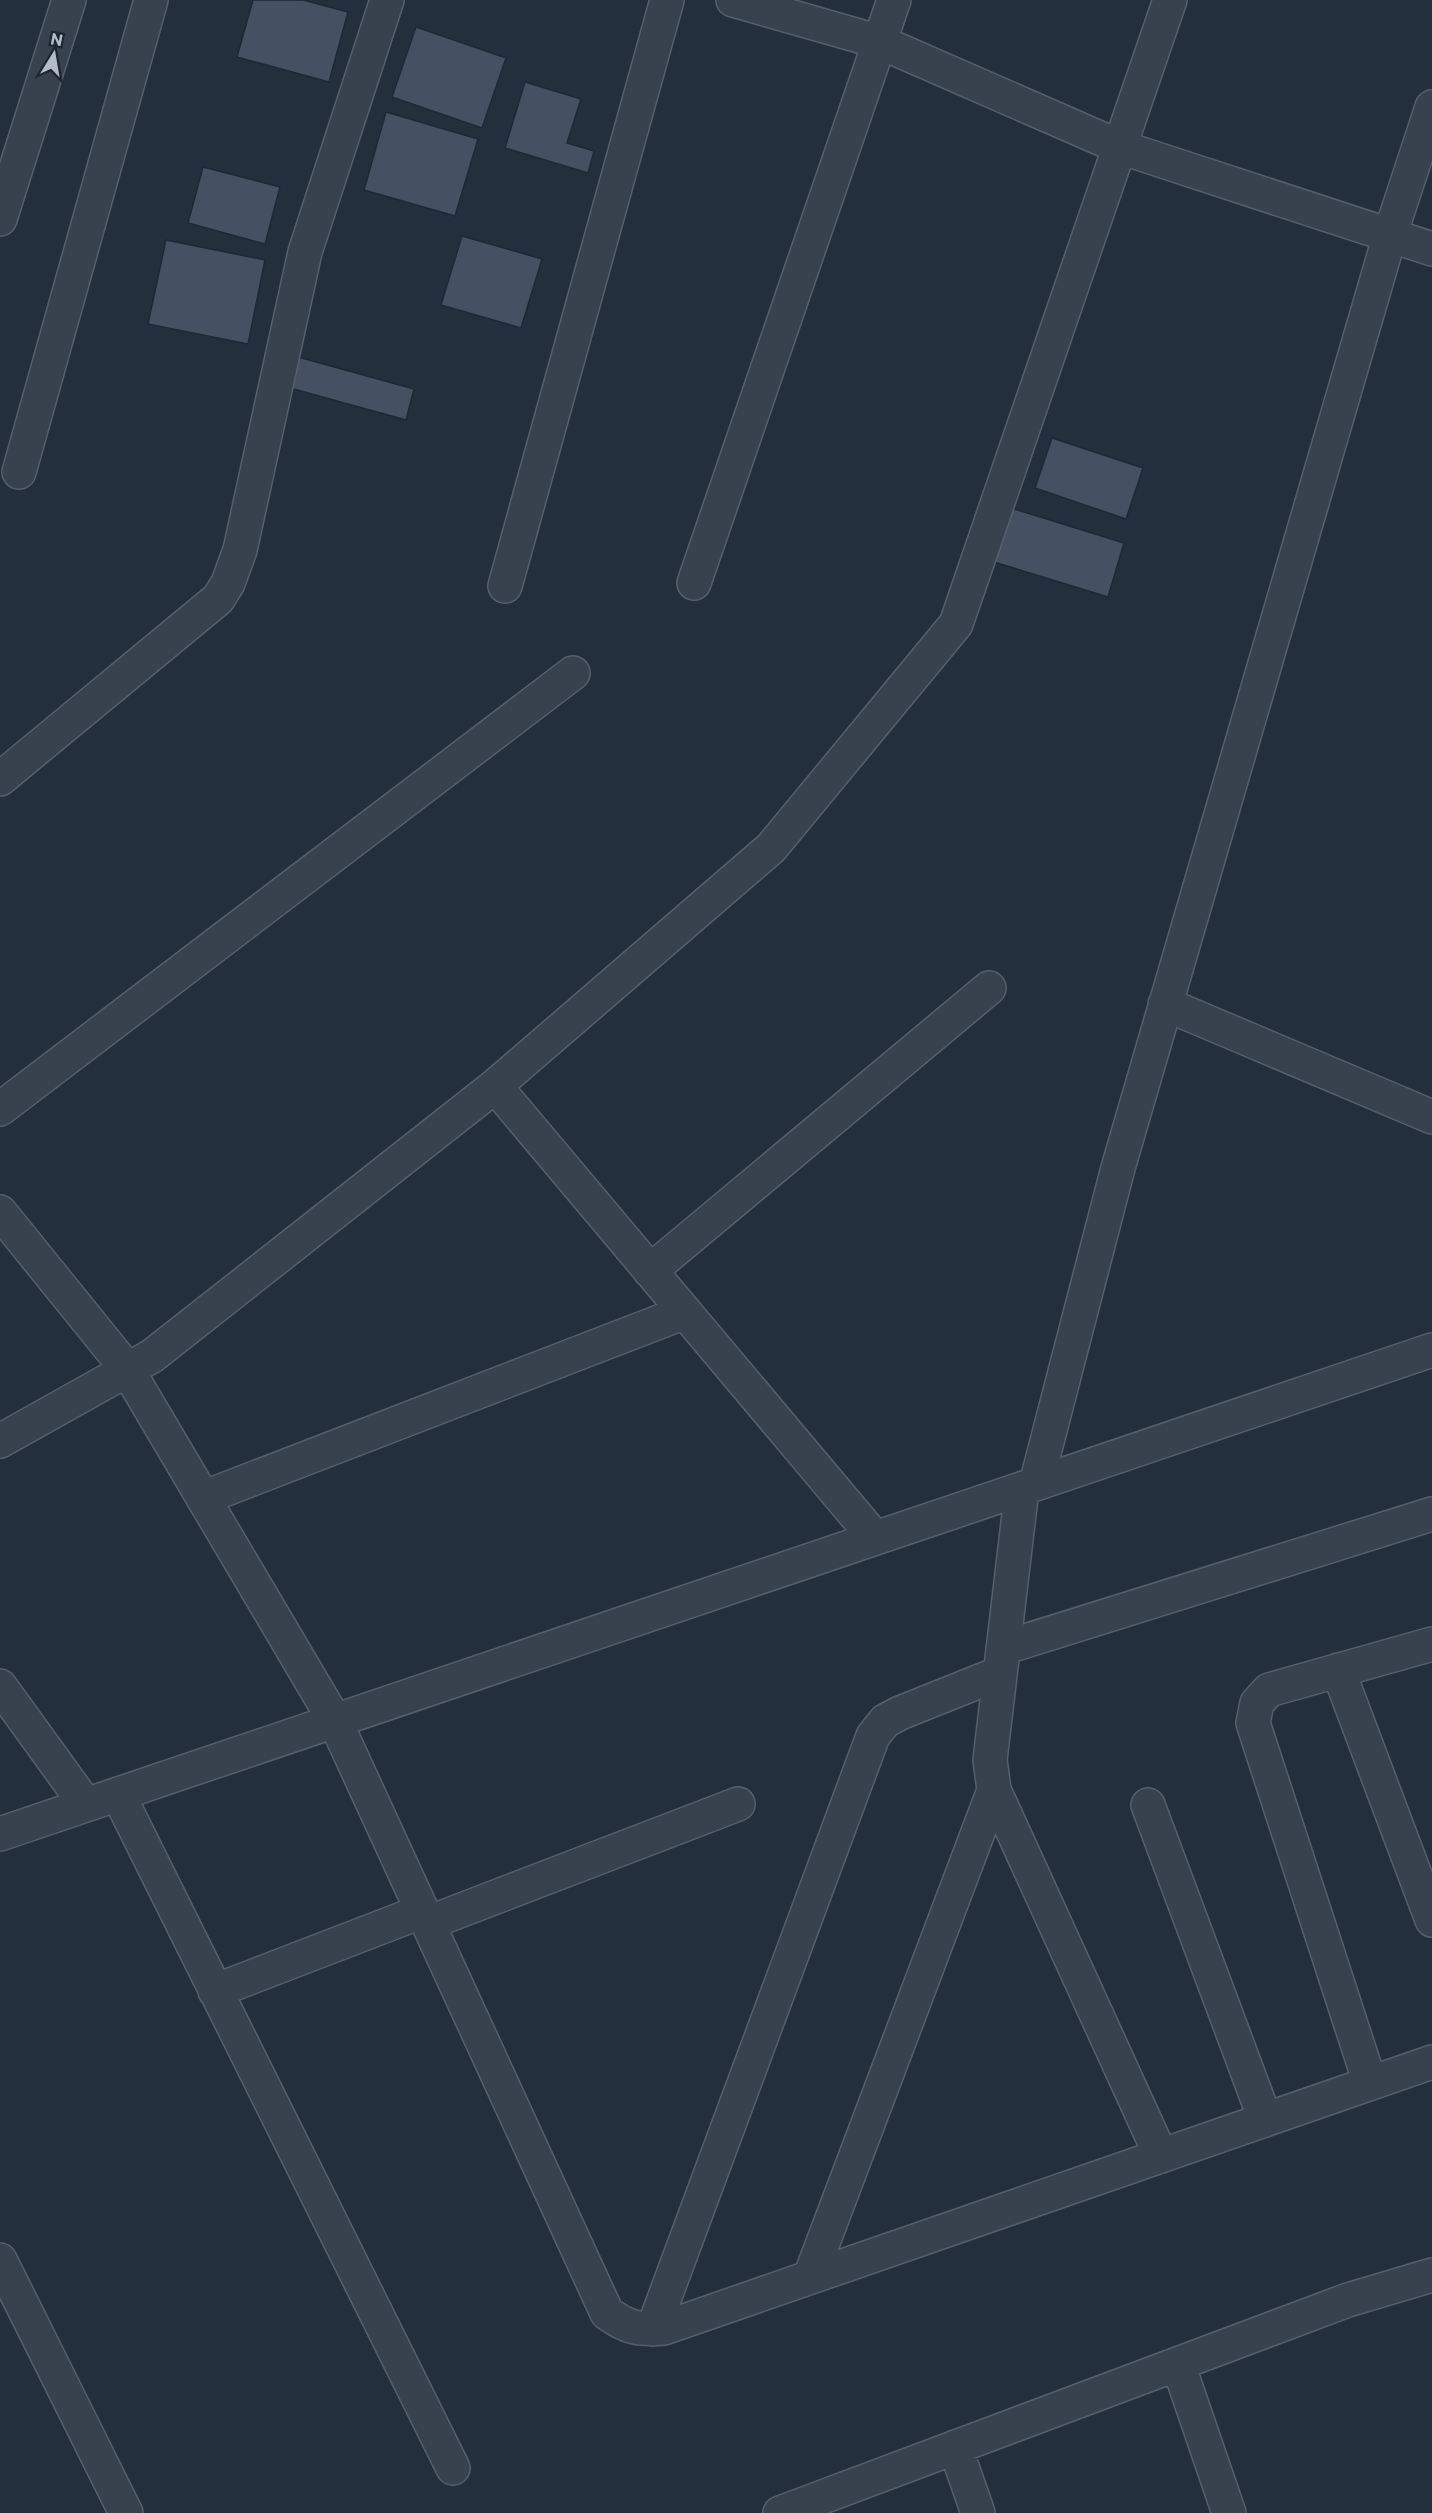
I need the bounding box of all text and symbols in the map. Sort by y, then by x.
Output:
north arrow [24,24,84,84]
text: N [49,28,65,49]

